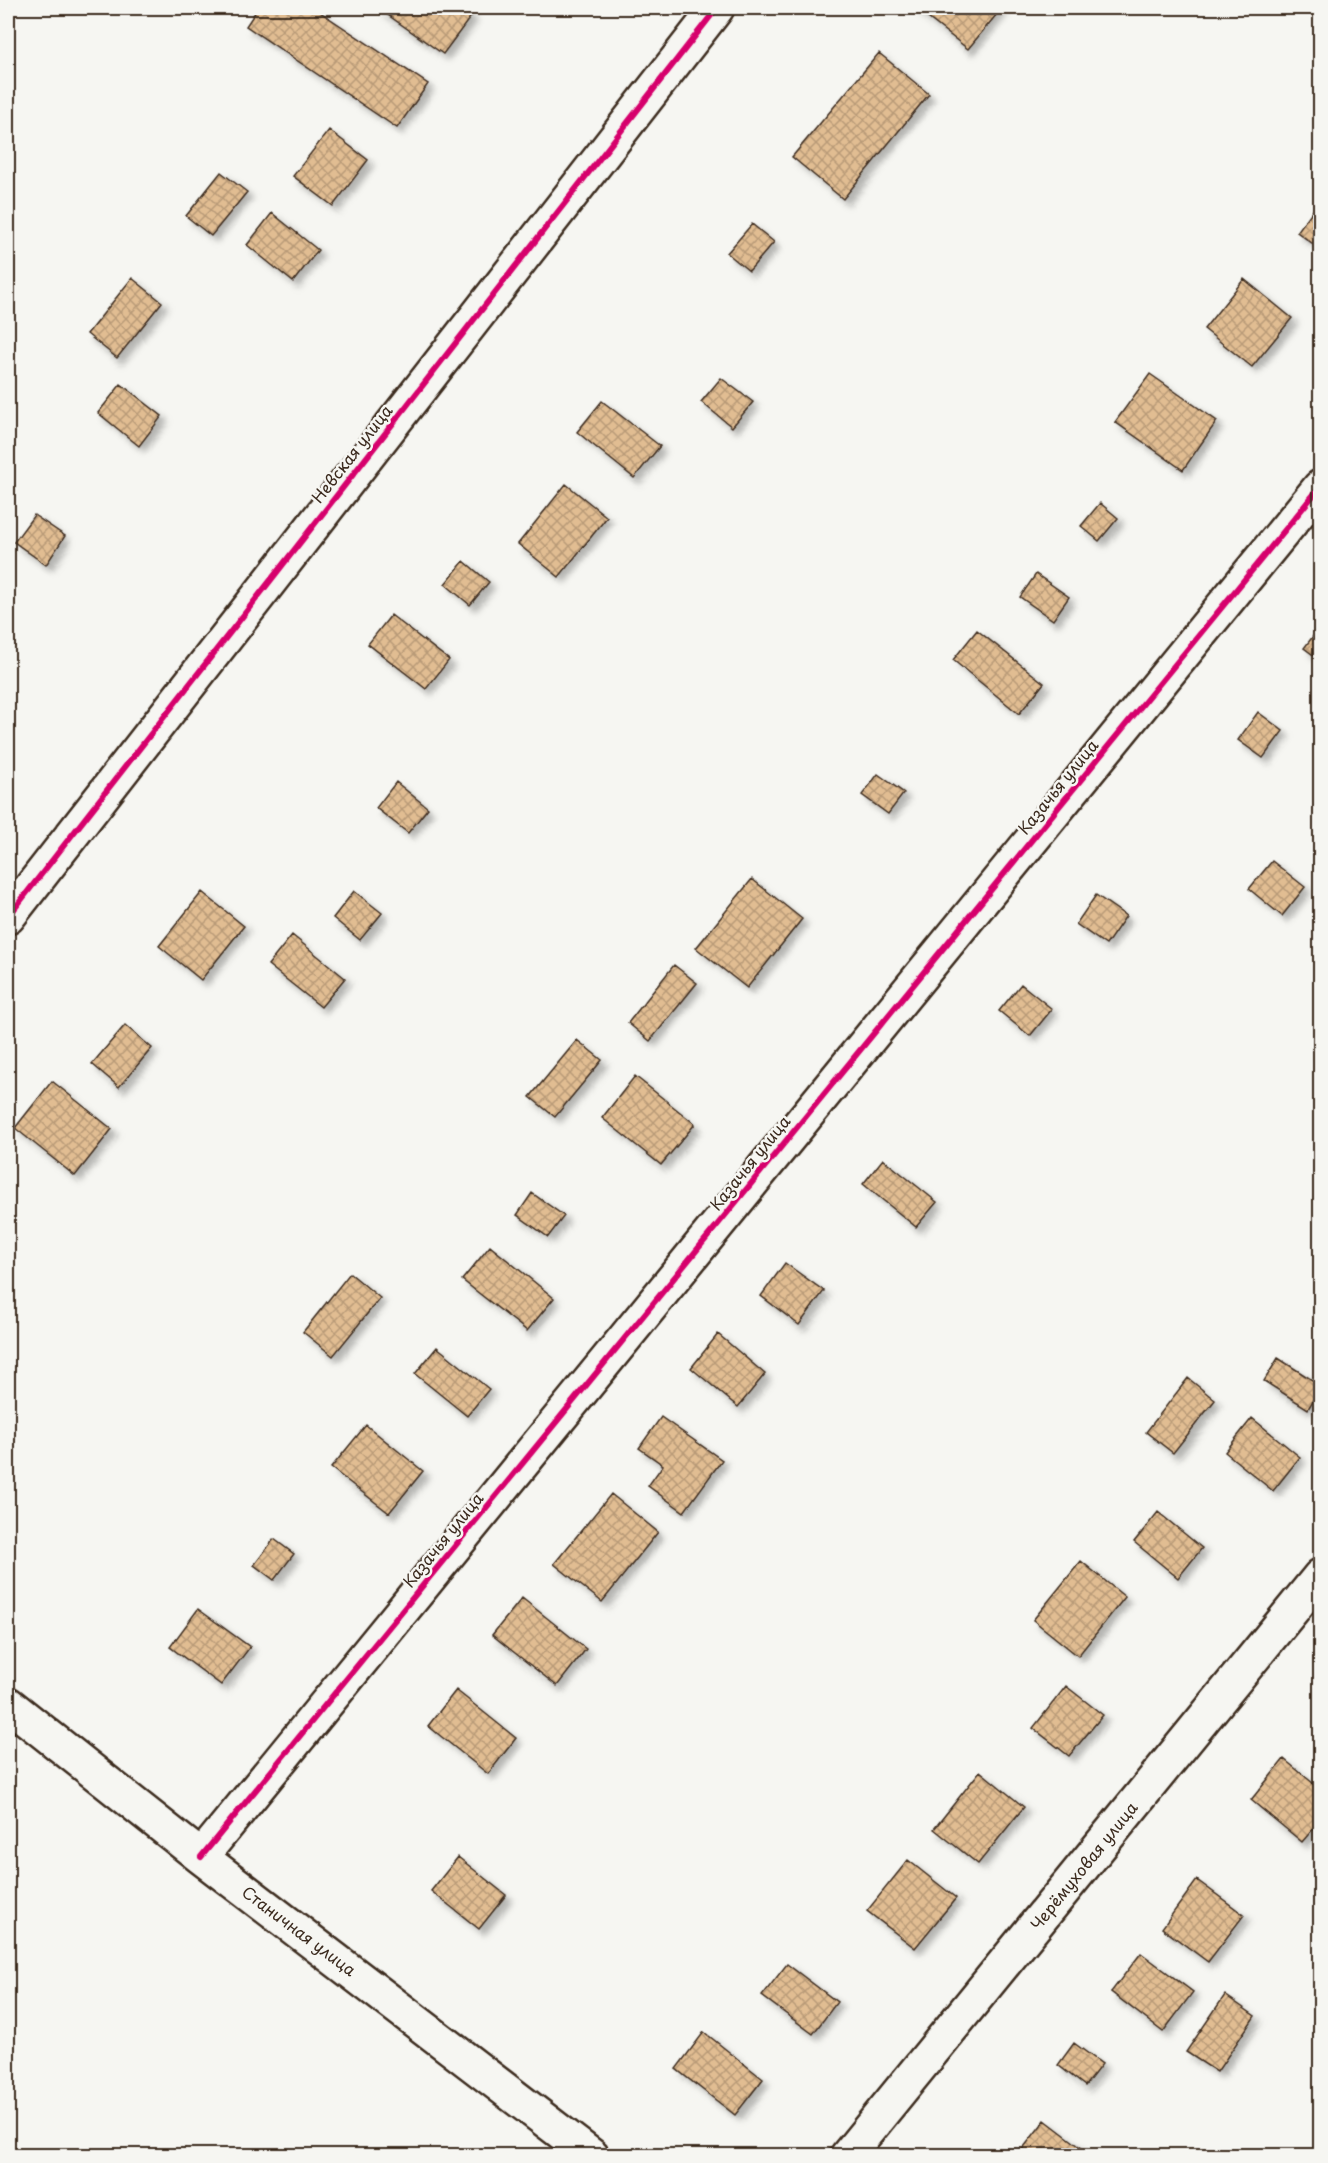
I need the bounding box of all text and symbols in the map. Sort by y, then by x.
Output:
street label: Невская улица [305,399,397,508]
street label: Казачья улица [1011,734,1103,839]
street label: Казачья улица [703,1110,795,1215]
street label: Казачья улица [396,1487,488,1592]
street label: Черёмуховая улица [1024,1796,1143,1935]
street label: Станичная улица [238,1879,362,1981]

